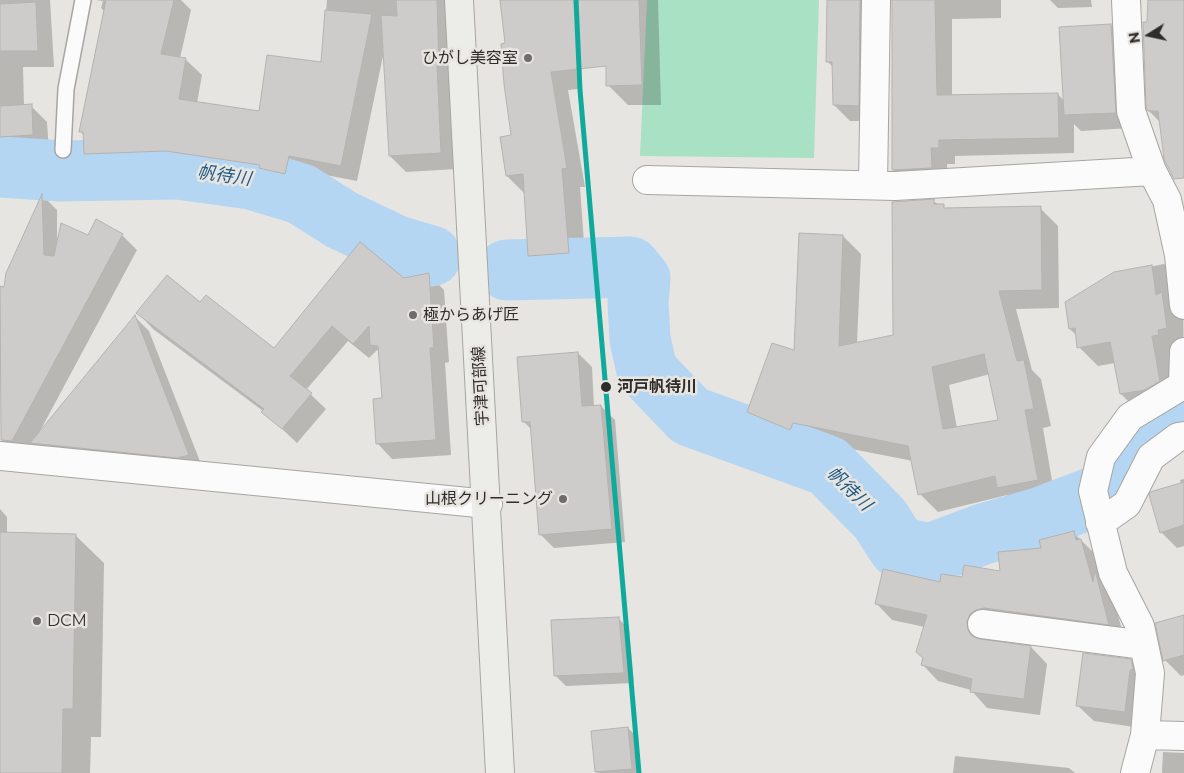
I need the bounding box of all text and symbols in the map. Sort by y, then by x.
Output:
north arrow [1124,10,1174,60]
text: N [1124,30,1144,45]
place label: ひがし美容室 [422,48,518,68]
marker: ひがし美容室 [522,52,534,64]
water label: 帆待川 [196,162,252,190]
place label: 極からあげ匠 [423,305,519,325]
marker: 極からあげ匠 [407,309,419,321]
street label: 宇津可部線 [469,346,493,426]
place label: 河戸帆待川 [617,377,697,397]
marker: 河戸帆待川 [599,380,613,394]
water label: 帆待川 [822,462,876,516]
place label: 山根クリーニング [425,489,553,509]
marker: 山根クリーニング [557,493,569,505]
place label: DCM [47,611,87,631]
marker: DCM [31,615,43,627]

